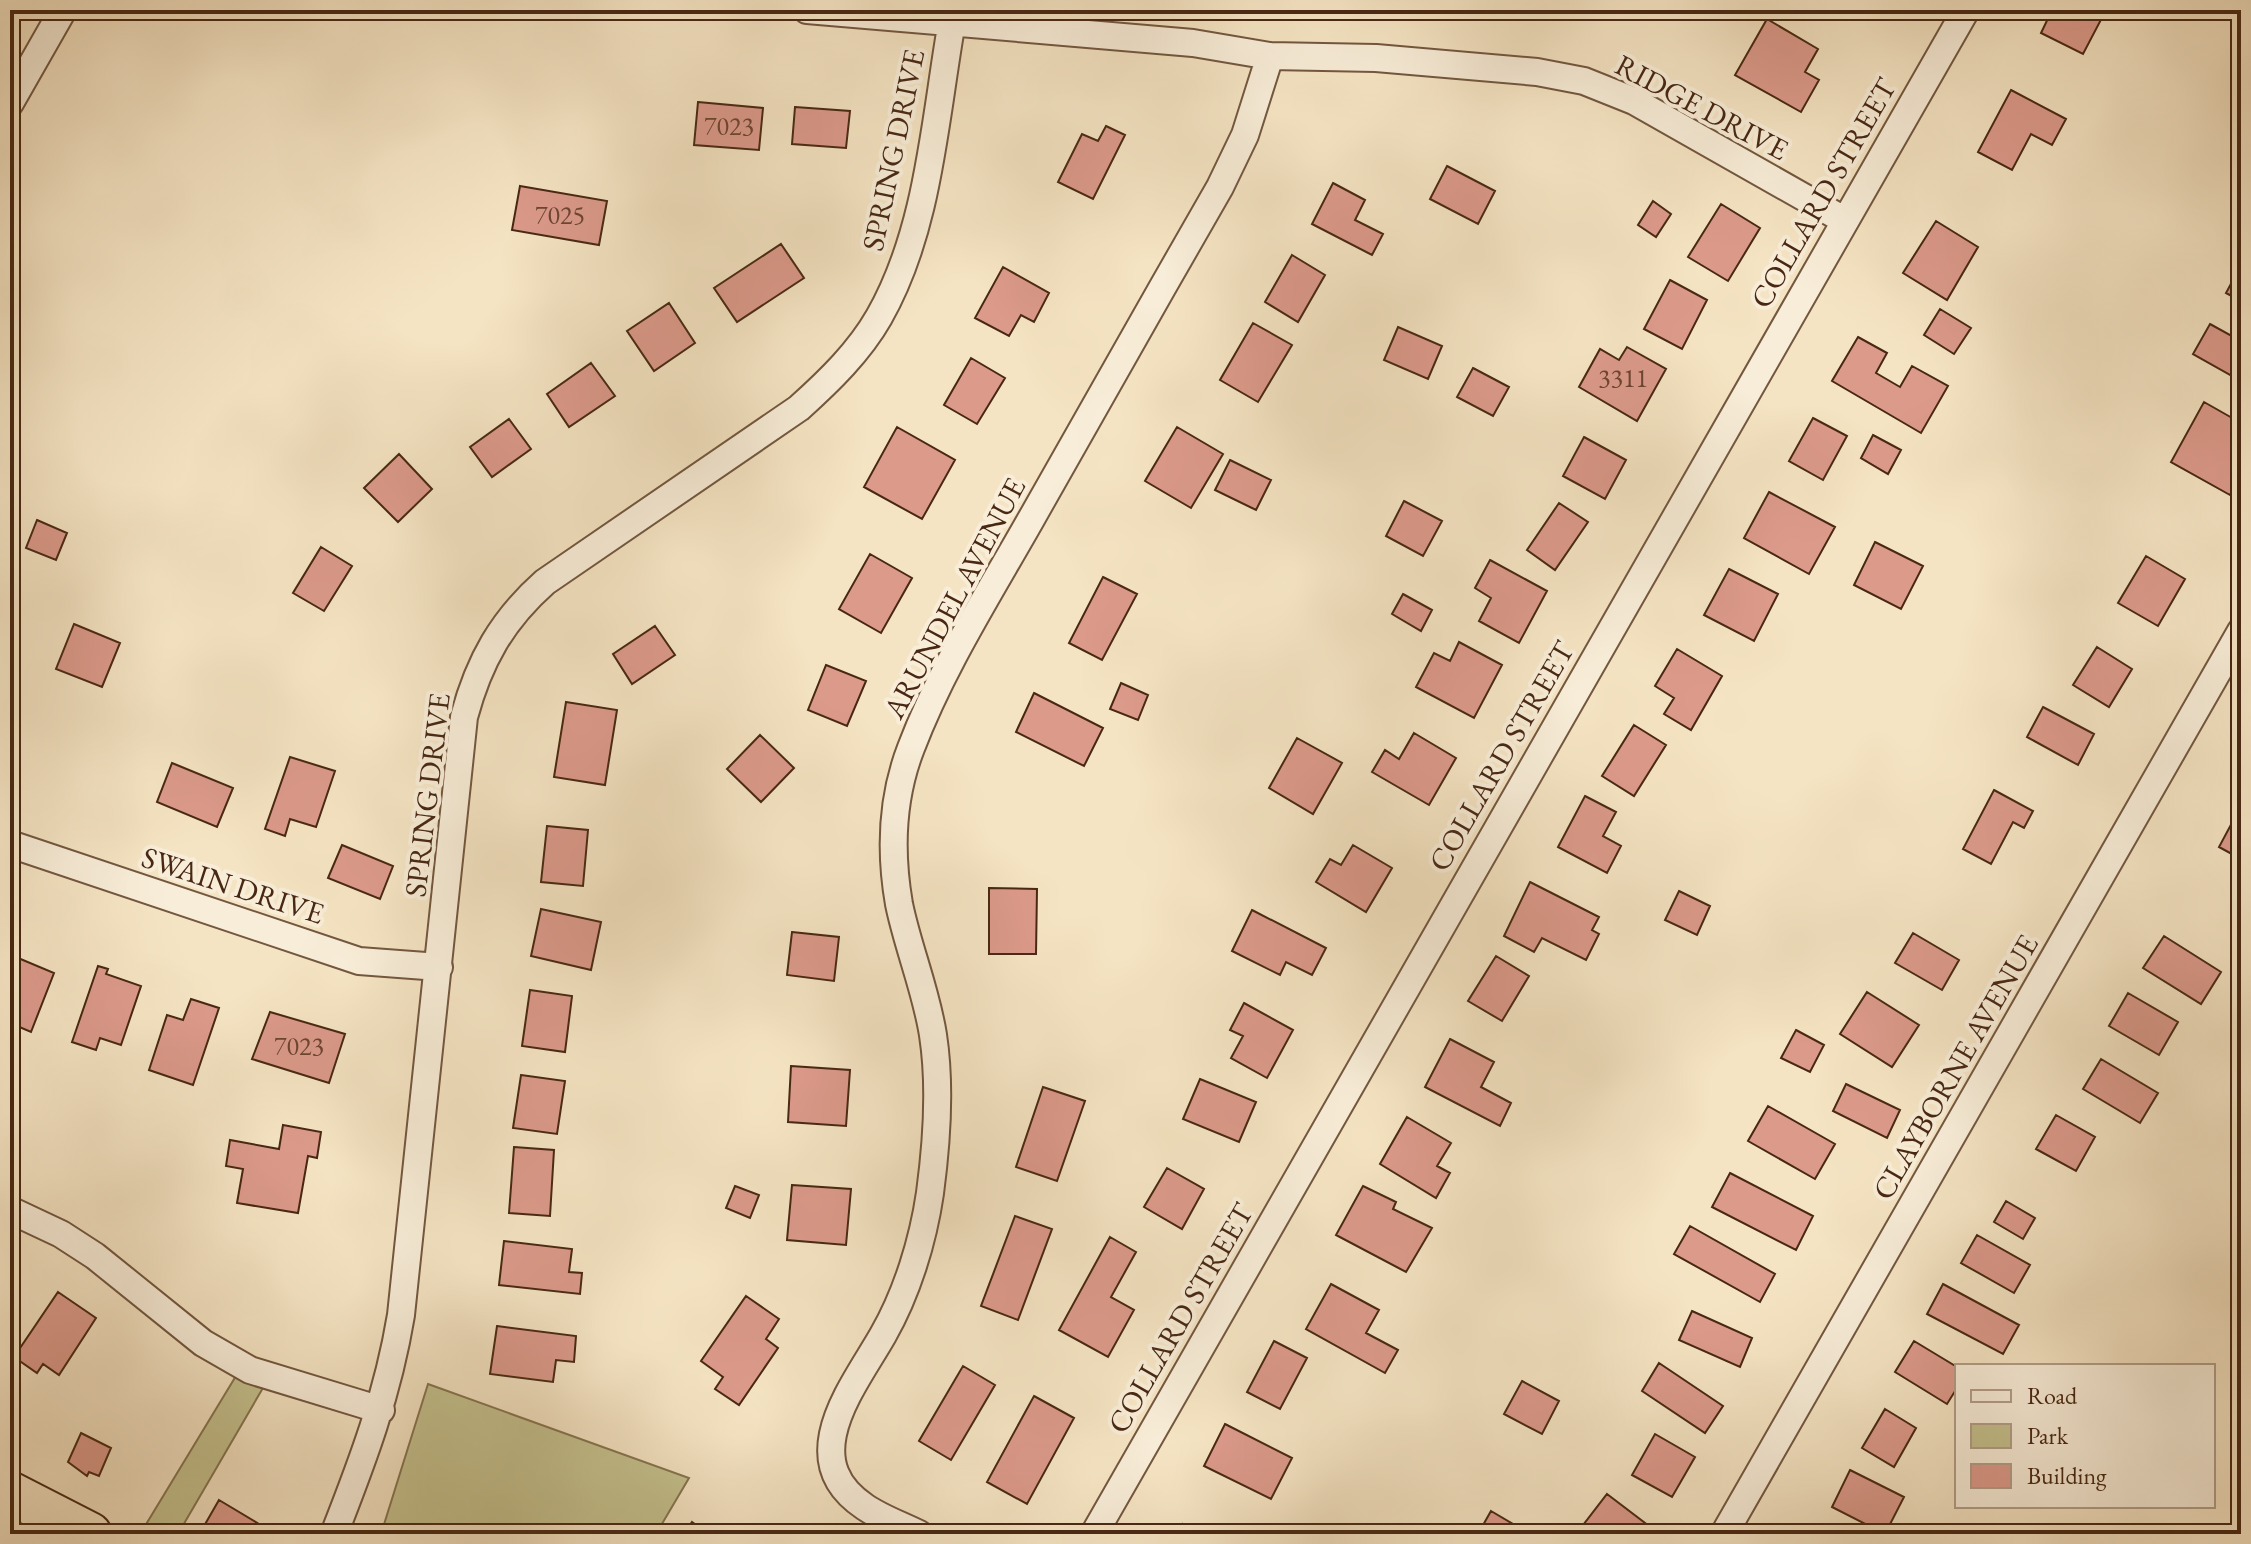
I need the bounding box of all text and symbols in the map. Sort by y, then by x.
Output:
street label: RIDGE DRIVE [1609,45,1795,169]
street label: SPRING DRIVE [853,46,933,254]
street label: COLLARD STREET [1741,70,1905,315]
house number: 7023 [704,109,754,143]
house number: 7025 [535,198,585,232]
house number: 3311 [1598,361,1648,395]
street label: ARUNDEL AVENUE [874,471,1034,726]
street label: COLLARD STREET [1419,633,1583,878]
street label: SPRING DRIVE [395,691,459,899]
street label: SWAIN DRIVE [137,837,329,933]
street label: CLAYBORNE AVENUE [1863,927,2047,1207]
house number: 7023 [274,1029,324,1063]
street label: COLLARD STREET [1098,1195,1262,1440]
legend [1955,1364,2215,1508]
text: Road [2027,1380,2078,1411]
text: Park [2027,1420,2069,1451]
text: Building [2027,1460,2107,1491]

